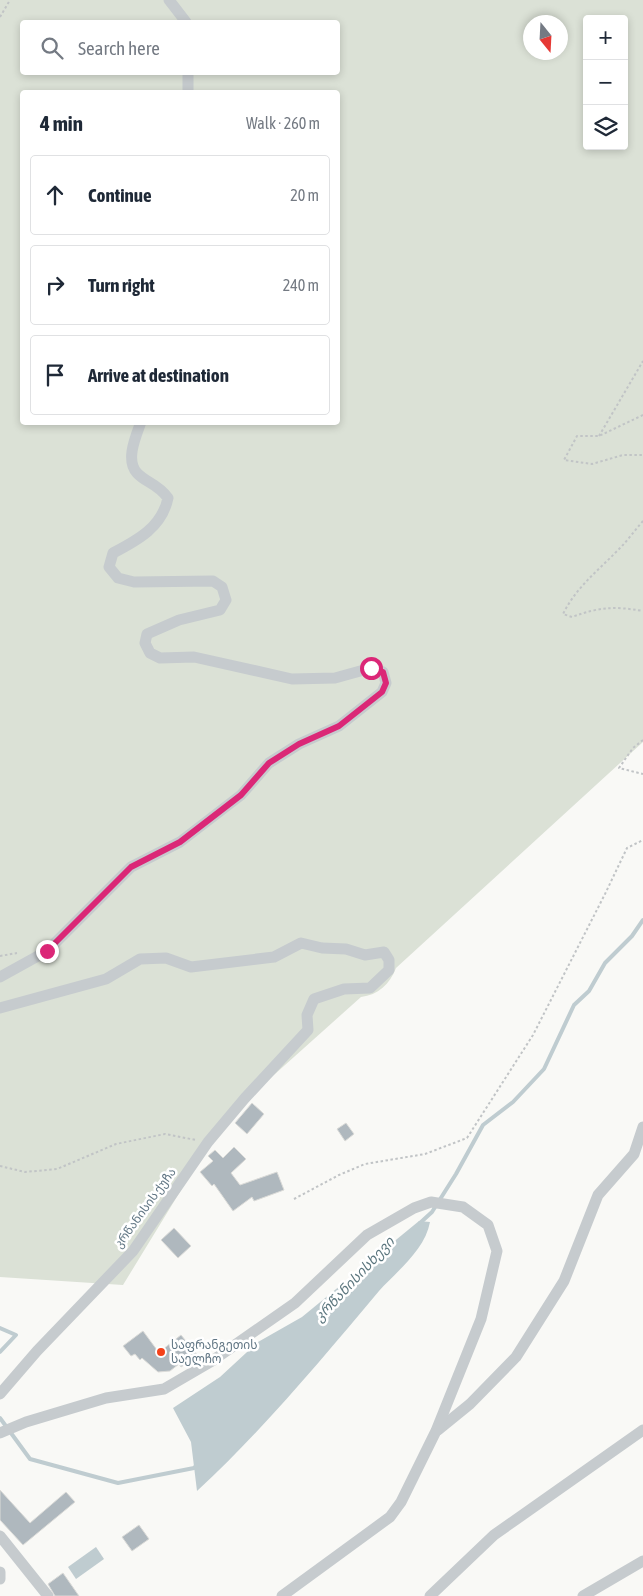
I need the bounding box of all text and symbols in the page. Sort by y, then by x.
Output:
north arrow [523,15,568,60]
map controls [583,15,628,150]
button: + [583,15,628,60]
search box [20,20,340,75]
icon: search [38,34,66,62]
text: Search here [78,37,160,59]
button: − [583,60,628,105]
button: layers [583,105,628,150]
text: 4 min [40,111,83,135]
text: Walk · 260 m [246,114,320,132]
icon: ahead [41,181,69,209]
text: Continue [88,184,152,206]
text: 20 m [290,186,319,204]
icon: right [41,271,69,299]
text: Turn right [88,274,155,296]
text: 240 m [283,276,319,294]
icon: arrive [41,361,69,389]
text: Arrive at destination [88,364,229,386]
route start [360,657,383,680]
route end [36,940,59,963]
street label: კრწანისის ქუჩა [111,1165,179,1251]
water label: კრწანისისხევი [311,1233,399,1325]
place label: საფრანგეთის საელჩო [171,1338,257,1367]
marker: საფრანგეთის საელჩო [155,1346,167,1358]

